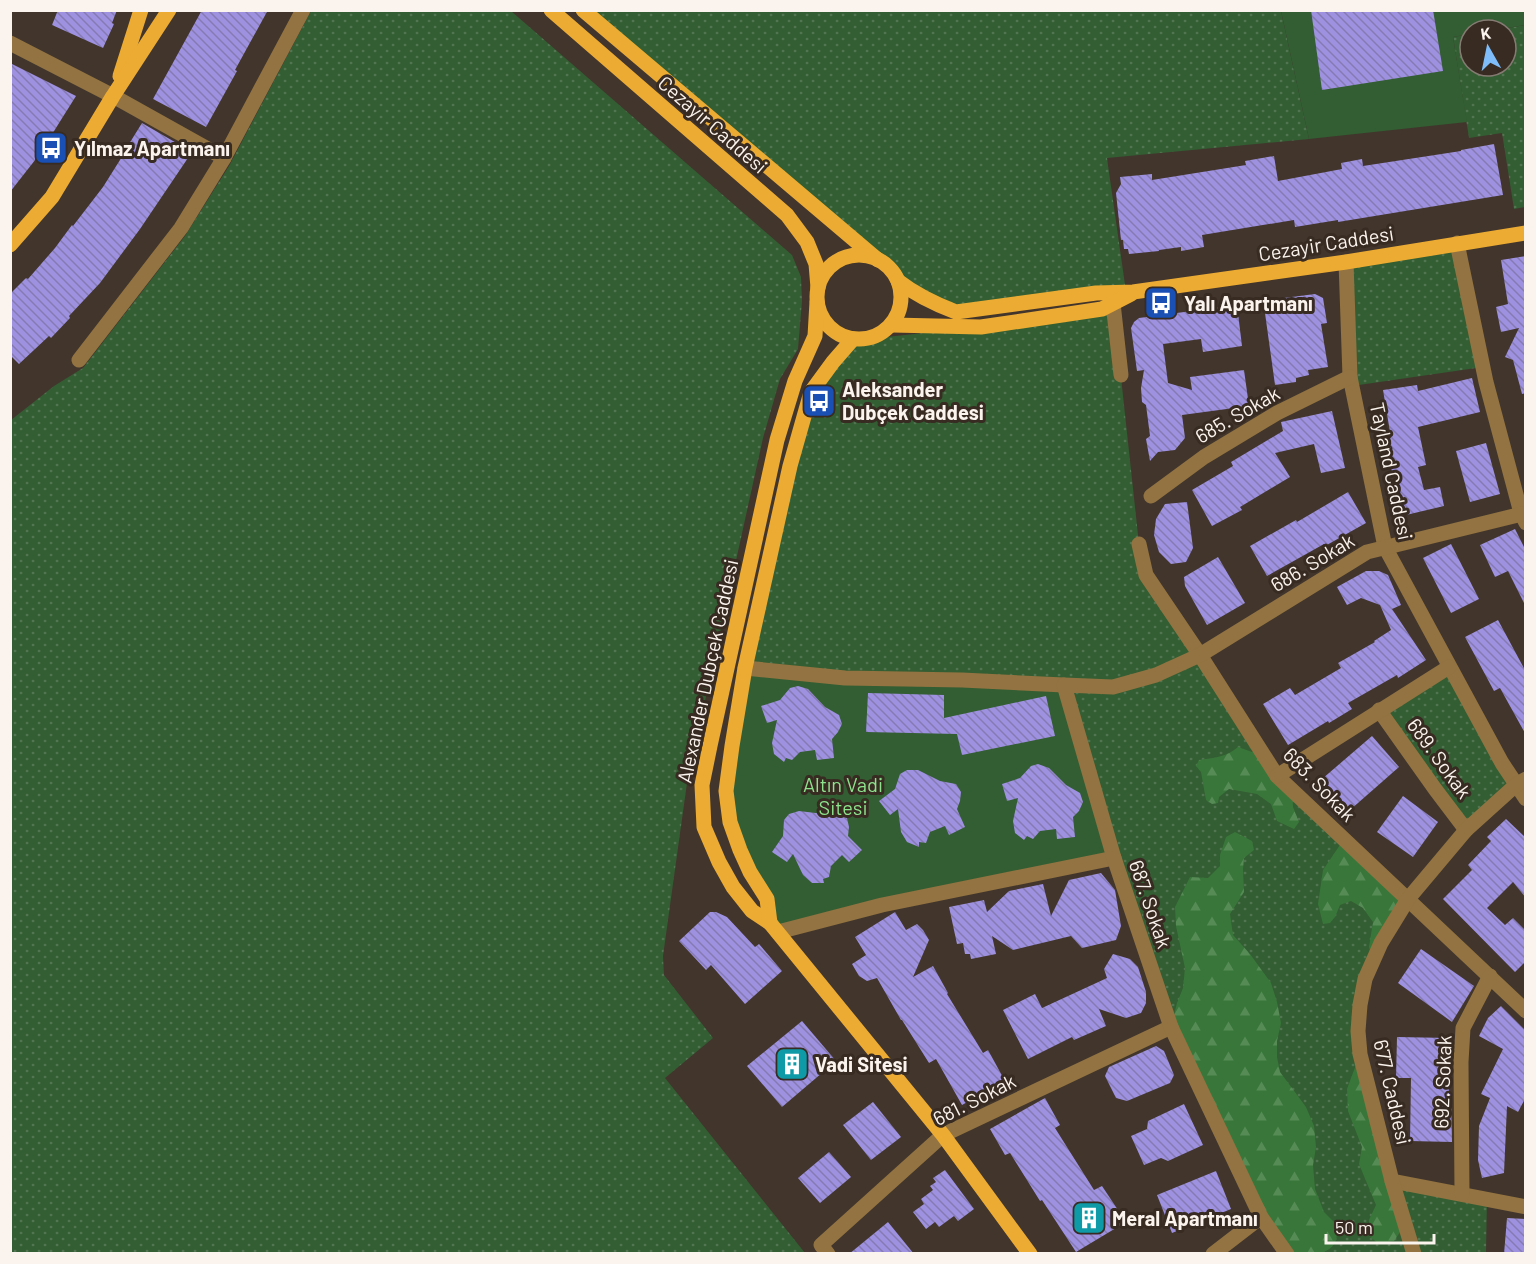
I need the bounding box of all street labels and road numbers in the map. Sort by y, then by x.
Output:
street label: Cezayir Caddesi [654,70,772,178]
street label: Cezayir Caddesi [1257,220,1395,266]
street label: 685. Sokak [1191,380,1283,448]
street label: Tayland Caddesi [1366,400,1418,542]
street label: 686. Sokak [1266,528,1358,596]
street label: Alexander Dubçek Caddesi [672,557,742,785]
street label: 689. Sokak [1403,713,1477,803]
street label: 683. Sokak [1279,742,1361,826]
street label: 687. Sokak [1125,857,1177,951]
street label: 692. Sokak [1428,1035,1456,1129]
street label: 677. Caddesi [1369,1037,1417,1147]
street label: 681. Sokak [929,1068,1019,1130]

